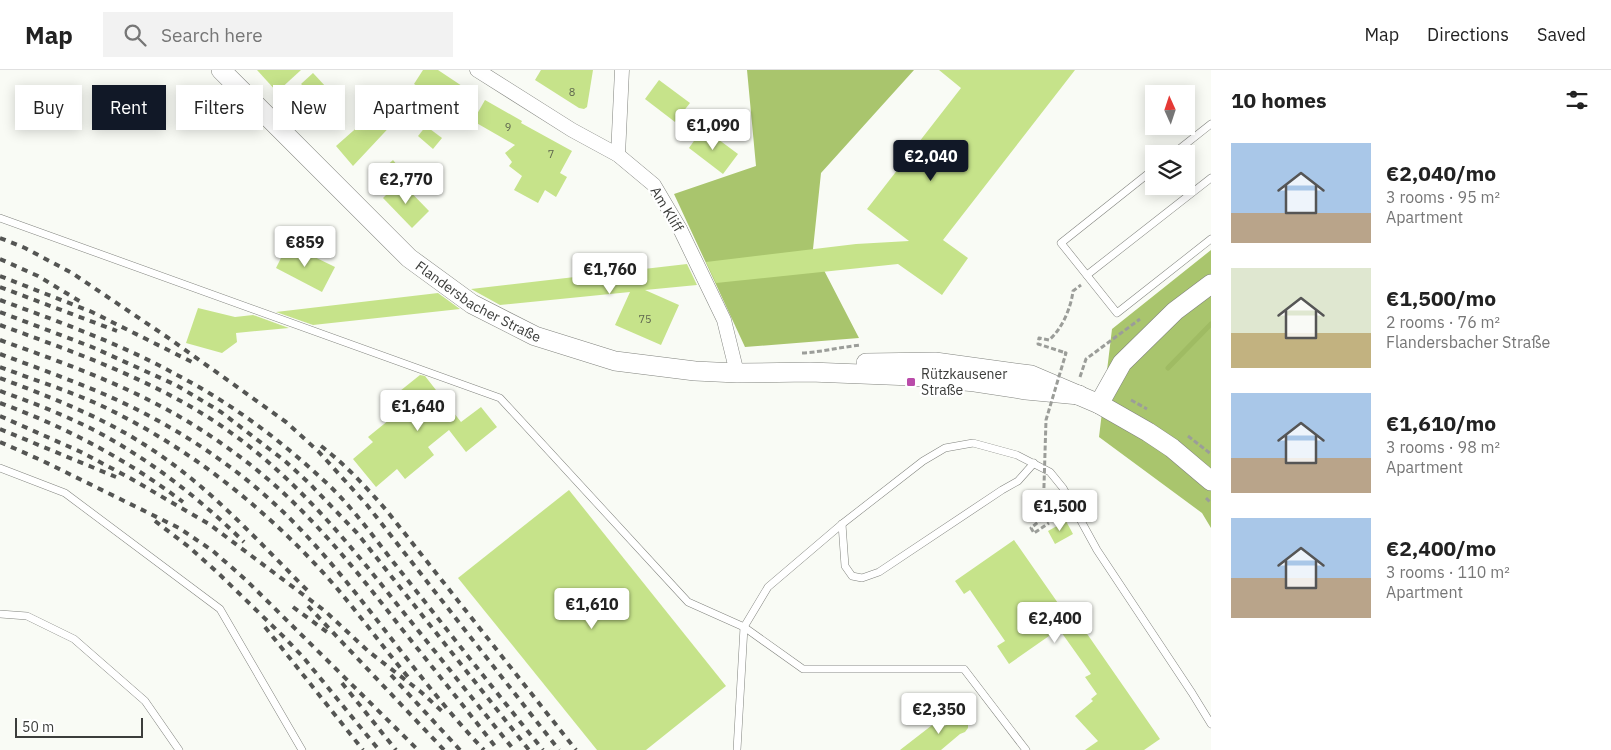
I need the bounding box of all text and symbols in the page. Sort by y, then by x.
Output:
search box [103,12,453,57]
text: Map [25,19,73,51]
icon: search [121,21,149,49]
text: Search here [161,23,263,47]
text: Map [1364,23,1399,46]
text: Directions [1427,23,1509,46]
text: Saved [1537,23,1586,46]
chip: Buy [15,85,82,130]
chip: Rent [92,85,166,130]
chip: Filters [176,85,263,130]
chip: New [273,85,345,130]
chip: Apartment [355,85,478,130]
house number: 8 [569,85,575,99]
north arrow [1145,85,1195,135]
map controls [1145,85,1195,195]
text: 10 homes [1231,86,1327,114]
icon: filters [1563,86,1591,114]
pin: €1,090 [672,108,754,151]
text: €1,090 [686,115,740,135]
house number: 9 [505,120,511,134]
pin: €2,040 [890,140,972,182]
button: layers [1145,145,1195,195]
text: €2,040 [904,146,958,166]
house number: 7 [548,147,554,161]
text: €2,040/mo [1386,159,1496,187]
pin: €2,770 [365,162,447,205]
icon: home [1271,163,1331,223]
text: €2,770 [379,169,433,189]
street label: Am Kliff [646,183,688,235]
text: 3 rooms · 95 m² [1386,187,1500,207]
text: Apartment [1386,207,1463,227]
pin: €859 [275,226,335,268]
text: €859 [286,232,324,252]
pin: €1,760 [569,252,651,295]
street label: Flandersbacher Straße [412,257,543,346]
text: €1,760 [583,259,637,279]
text: €1,500/mo [1386,284,1496,312]
icon: home [1271,288,1331,348]
house number: 75 [638,312,652,326]
text: 2 rooms · 76 m² [1386,312,1500,332]
text: Flandersbacher Straße [1386,332,1550,352]
place label: Rützkausener Straße [921,365,1007,399]
marker: Rützkausener Straße [905,376,917,388]
pin: €1,640 [377,390,459,432]
text: €1,640 [391,396,445,416]
text: €1,610/mo [1386,409,1496,437]
icon: home [1271,413,1331,473]
text: 3 rooms · 98 m² [1386,437,1500,457]
text: Apartment [1386,457,1463,477]
pin: €1,500 [1019,490,1101,532]
text: €1,500 [1033,496,1087,516]
text: €2,400/mo [1386,534,1496,562]
icon: home [1271,538,1331,598]
text: 3 rooms · 110 m² [1386,562,1510,582]
text: Apartment [1386,582,1463,602]
pin: €1,610 [551,588,633,630]
text: €1,610 [565,594,619,614]
pin: €2,400 [1014,602,1096,644]
text: €2,400 [1028,608,1082,628]
pin: €2,350 [898,692,980,735]
text: €2,350 [912,699,966,719]
scale bar [15,715,142,738]
text: 50 m [22,718,54,736]

